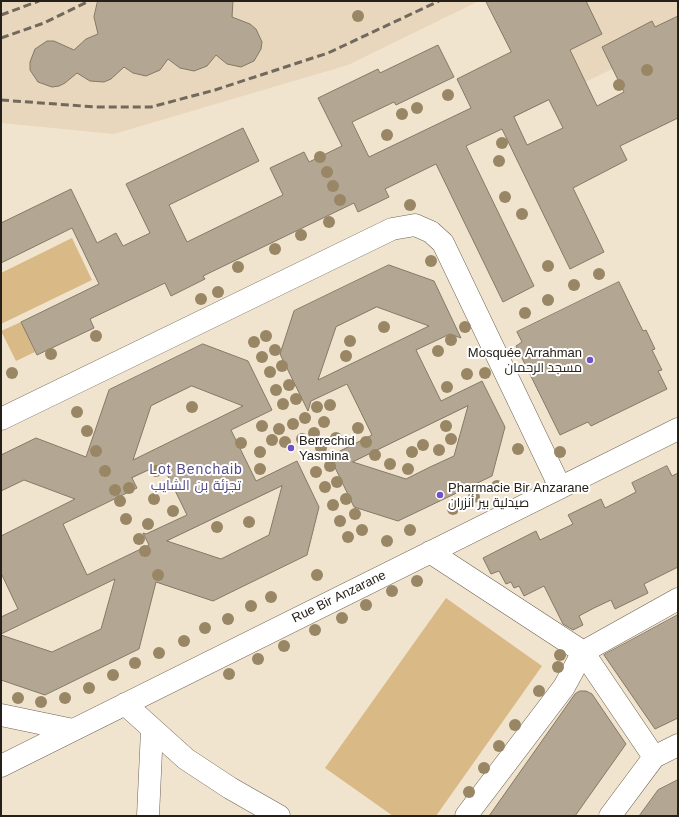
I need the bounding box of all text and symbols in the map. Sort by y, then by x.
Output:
place label: Mosquée Arrahman مسجد الرحمان [468,345,582,376]
marker: Mosquée Arrahman مسجد الرحمان [585,355,595,365]
place label: Berrechid Yasmina [299,433,355,464]
marker: Berrechid Yasmina [286,443,296,453]
district label: Lot Benchaib تجزئة بن الشايب [149,462,243,494]
place label: Pharmacie Bir Anzarane صيدلية بير أنزران [448,480,589,511]
marker: Pharmacie Bir Anzarane صيدلية بير أنزران [435,490,445,500]
street label: Rue Bir Anzarane [289,567,389,627]

